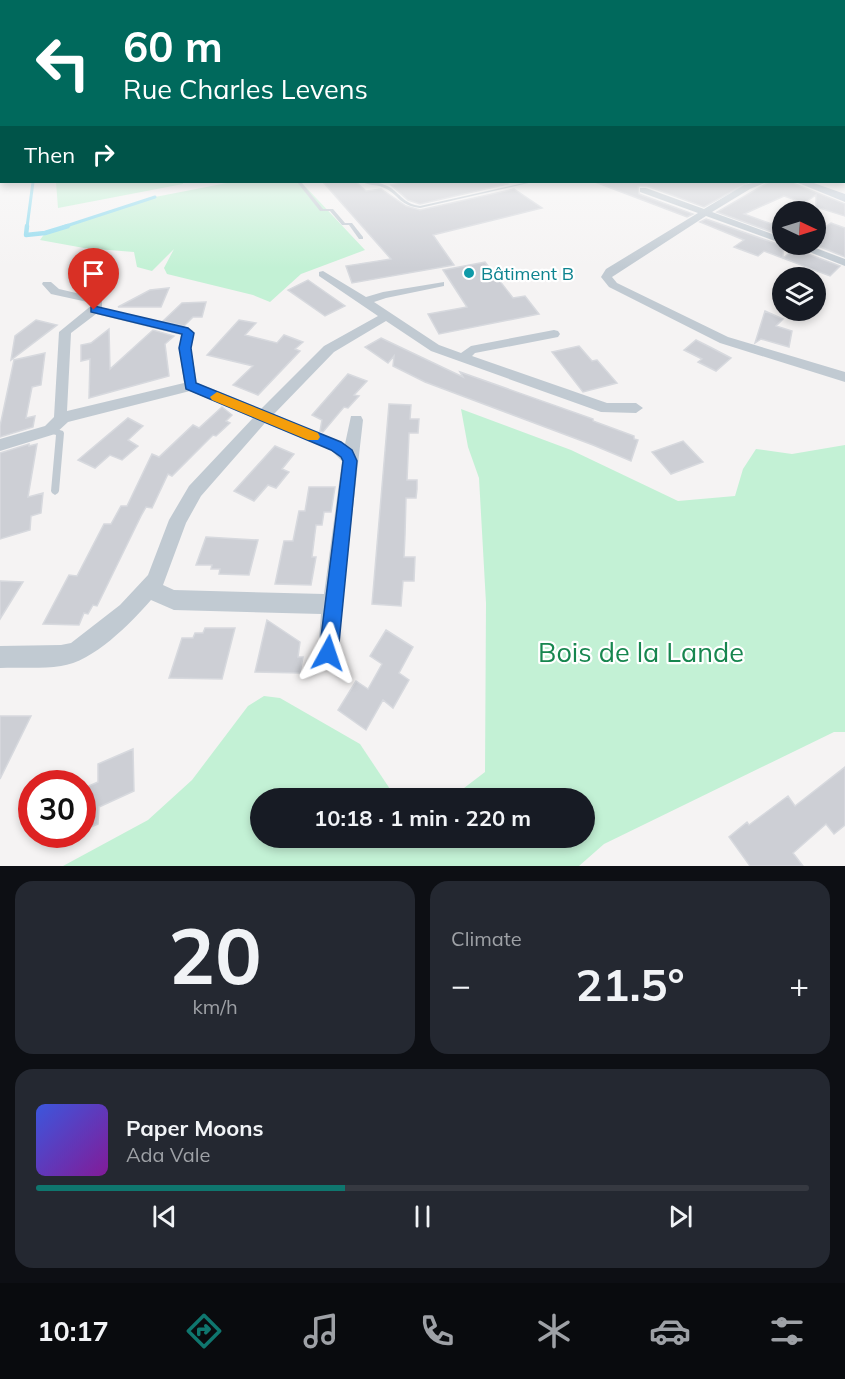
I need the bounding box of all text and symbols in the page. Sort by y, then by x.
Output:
text: 60 m [123,20,223,73]
icon: left [24,24,102,102]
text: Rue Charles Levens [123,72,368,106]
icon: right [87,138,120,171]
text: Then [24,141,75,169]
north arrow [772,201,826,255]
map controls [772,201,826,321]
pin [68,248,119,310]
icon: arrive [77,257,110,290]
place label: Bâtiment B [481,262,574,285]
marker: Bâtiment B [462,266,476,280]
button: layers [772,267,826,321]
position arrow [296,621,360,685]
park label: Bois de la Lande [538,635,744,669]
speed limit sign: 30 [18,770,96,848]
text: 10:18 · 1 min · 220 m [314,804,531,832]
text: 20 [168,906,262,1004]
text: Climate [451,926,522,951]
text: 21.5° [575,956,685,1012]
text: − [451,964,471,1005]
text: + [789,964,809,1005]
text: km/h [192,994,238,1019]
text: Paper Moons [126,1114,264,1142]
text: Ada Vale [126,1142,210,1167]
icon: previous [148,1200,181,1233]
icon: pause [406,1200,439,1233]
icon: next [664,1200,697,1233]
icon: directions [183,1310,225,1352]
icon: music [300,1310,342,1352]
icon: phone [416,1310,458,1352]
icon: climate [533,1310,575,1352]
icon: car [649,1310,691,1352]
icon: filters [766,1310,808,1352]
text: 10:17 [37,1314,109,1348]

